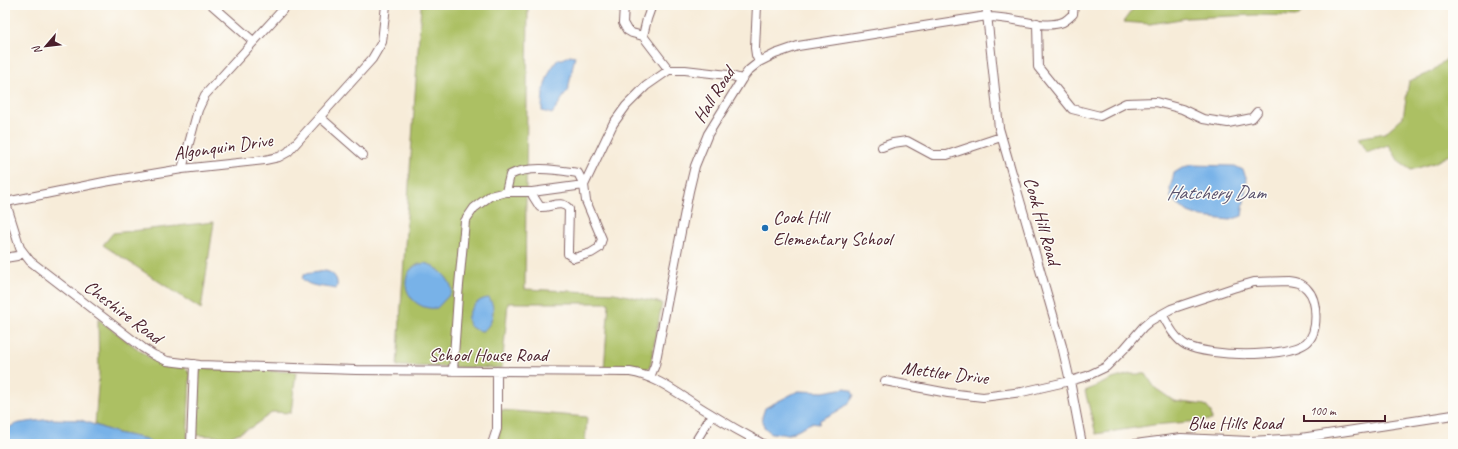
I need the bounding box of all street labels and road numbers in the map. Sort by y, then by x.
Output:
street label: Hall Road [688,60,742,127]
street label: Algonquin Drive [172,128,276,166]
street label: Cook Hill Road [1018,174,1067,271]
street label: Cheshire Road [79,275,170,351]
street label: School House Road [428,343,551,367]
street label: Mettler Drive [900,356,991,390]
street label: Blue Hills Road [1188,411,1285,435]

